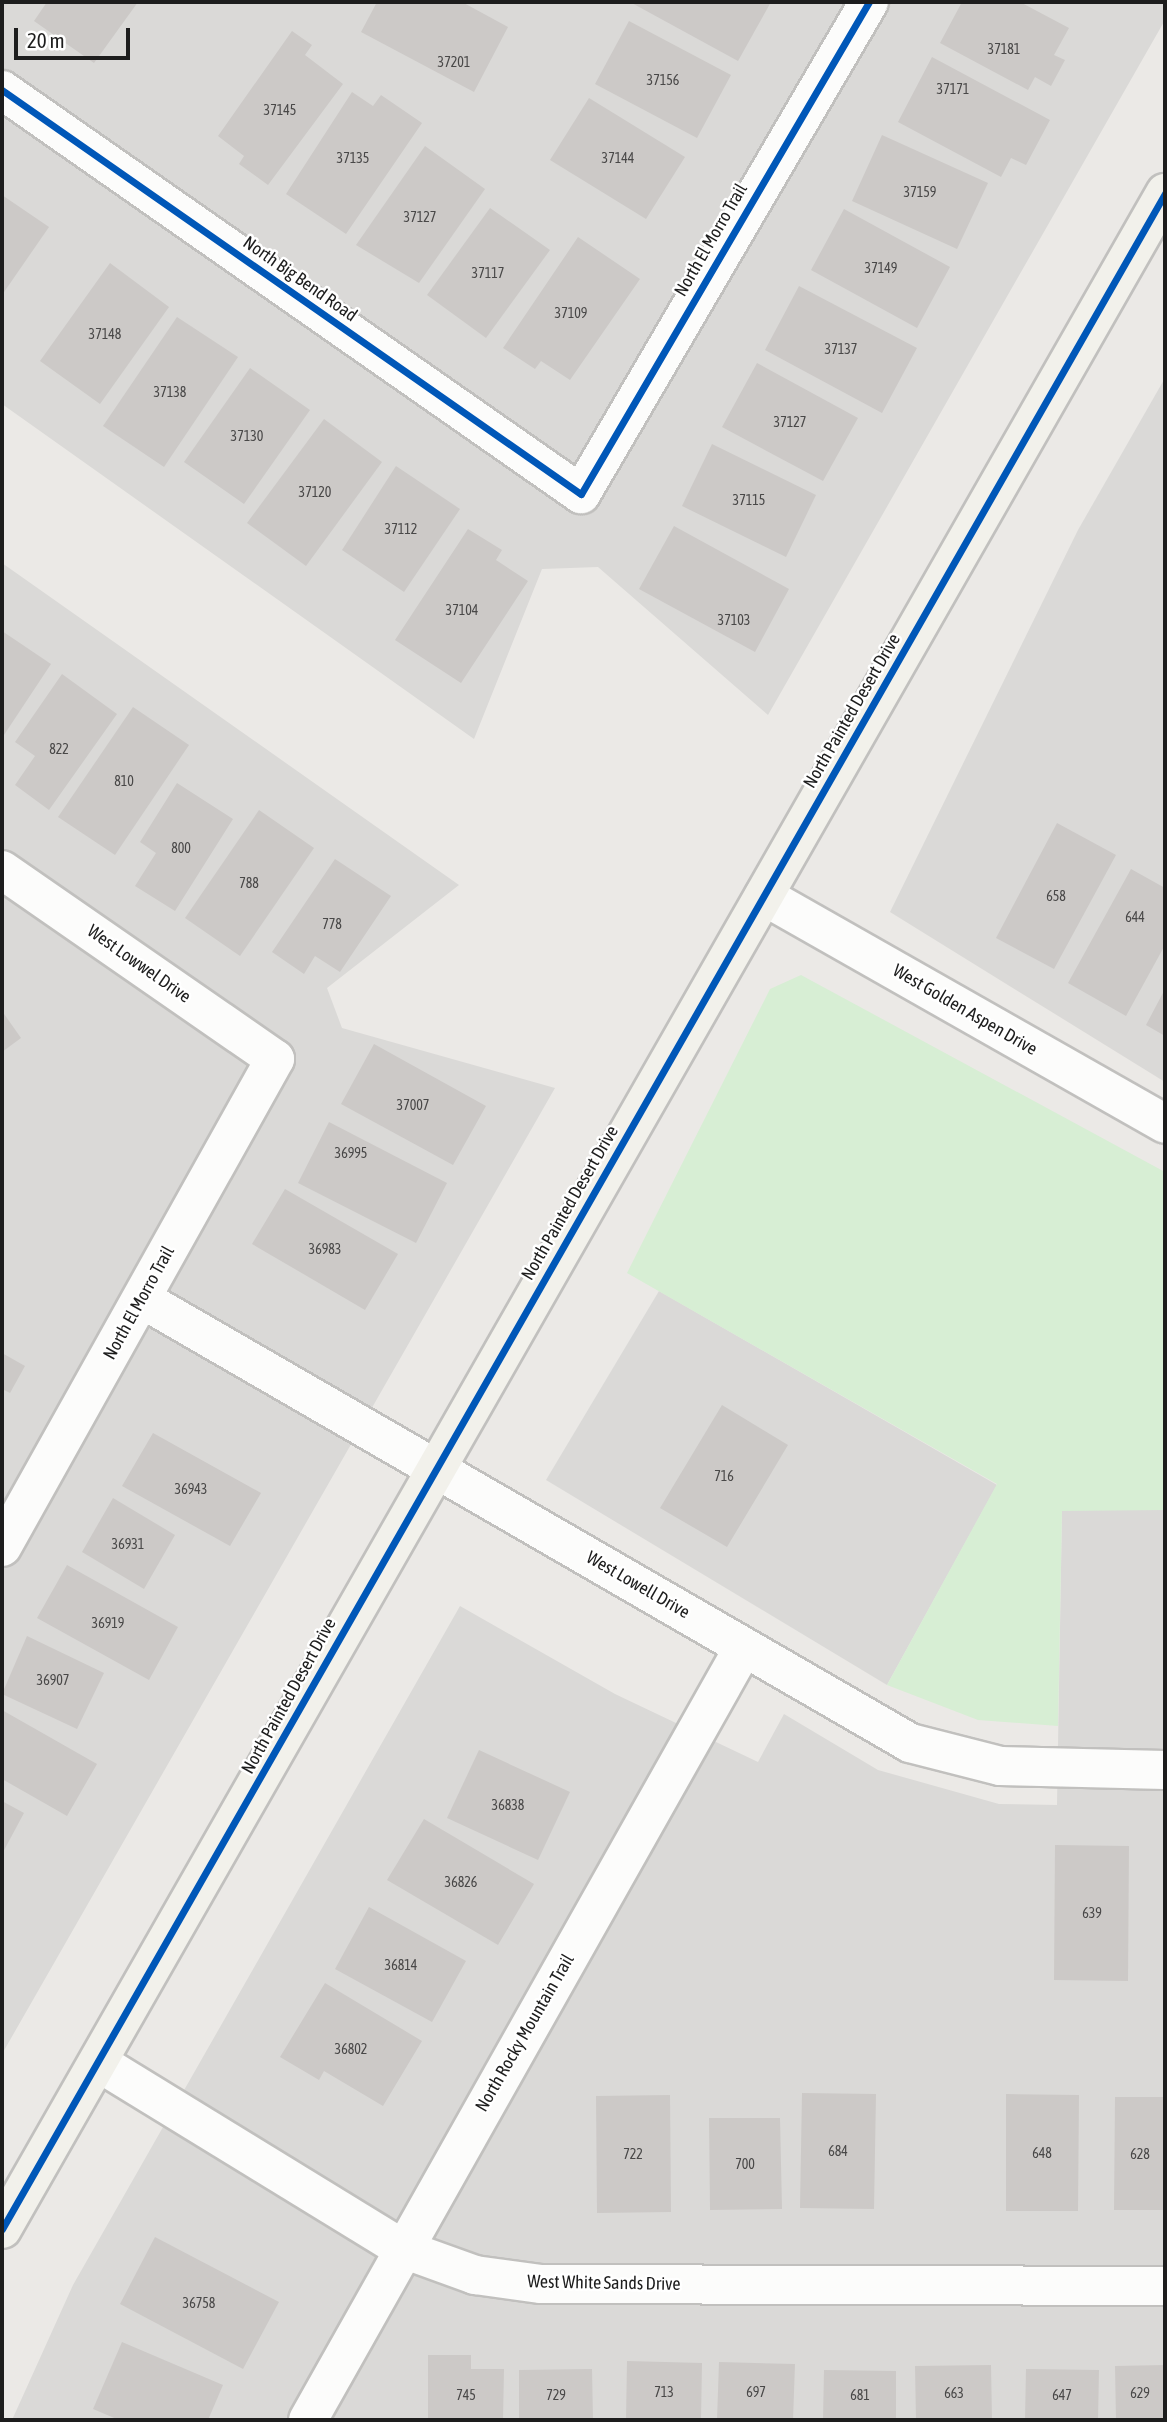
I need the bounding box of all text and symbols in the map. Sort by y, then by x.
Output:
scale bar [18,14,133,58]
text: 20 m [27,28,65,52]
house number: 37181 [988,41,1020,57]
house number: 37201 [438,54,470,70]
house number: 37156 [647,72,679,88]
house number: 37171 [937,81,969,97]
house number: 37145 [264,102,296,118]
house number: 37135 [337,150,369,166]
house number: 37144 [602,150,634,166]
street label: North El Morro Trail [670,180,752,300]
house number: 37159 [904,184,936,200]
house number: 37127 [404,209,436,225]
street label: North Big Bend Road [239,232,361,326]
house number: 37149 [865,260,897,276]
house number: 37117 [472,265,504,281]
house number: 37109 [555,305,587,321]
house number: 37148 [89,326,121,342]
house number: 37137 [825,341,857,357]
house number: 37138 [154,384,186,400]
house number: 37127 [774,414,806,430]
house number: 37130 [231,428,263,444]
house number: 37120 [299,484,331,500]
house number: 37115 [733,492,765,508]
house number: 37112 [385,521,417,537]
house number: 37104 [446,602,478,618]
house number: 37103 [718,612,750,628]
street label: North Painted Desert Drive [799,630,905,792]
house number: 822 [49,741,69,757]
house number: 810 [114,773,134,789]
house number: 800 [171,840,191,856]
house number: 788 [239,875,259,891]
house number: 658 [1046,888,1066,904]
house number: 644 [1125,909,1145,925]
house number: 778 [322,916,342,932]
street label: West Lowwel Drive [83,920,195,1008]
street label: West Golden Aspen Drive [889,960,1041,1060]
house number: 37007 [397,1097,429,1113]
street label: North Painted Desert Drive [517,1122,623,1284]
house number: 36995 [335,1145,367,1161]
house number: 36983 [309,1241,341,1257]
street label: North El Morro Trail [99,1242,179,1364]
house number: 716 [714,1468,734,1484]
house number: 36943 [175,1481,207,1497]
house number: 36931 [112,1536,144,1552]
street label: West Lowell Drive [583,1547,693,1623]
street label: North Painted Desert Drive [237,1614,341,1778]
house number: 36919 [92,1615,124,1631]
house number: 36907 [37,1672,69,1688]
house number: 36838 [492,1797,524,1813]
house number: 36826 [445,1874,477,1890]
house number: 639 [1082,1905,1102,1921]
street label: North Rocky Mountain Trail [471,1950,579,2116]
house number: 36814 [385,1957,417,1973]
house number: 36802 [335,2041,367,2057]
house number: 684 [828,2143,848,2159]
house number: 648 [1032,2145,1052,2161]
house number: 722 [623,2146,643,2162]
house number: 628 [1130,2146,1150,2162]
house number: 700 [735,2156,755,2172]
street label: West White Sands Drive [527,2271,681,2295]
house number: 36758 [183,2295,215,2311]
house number: 713 [654,2384,674,2400]
house number: 697 [746,2384,766,2400]
house number: 663 [944,2385,964,2401]
house number: 629 [1130,2385,1150,2401]
house number: 745 [456,2387,476,2403]
house number: 729 [546,2387,566,2403]
house number: 681 [850,2387,870,2403]
house number: 647 [1052,2387,1072,2403]

